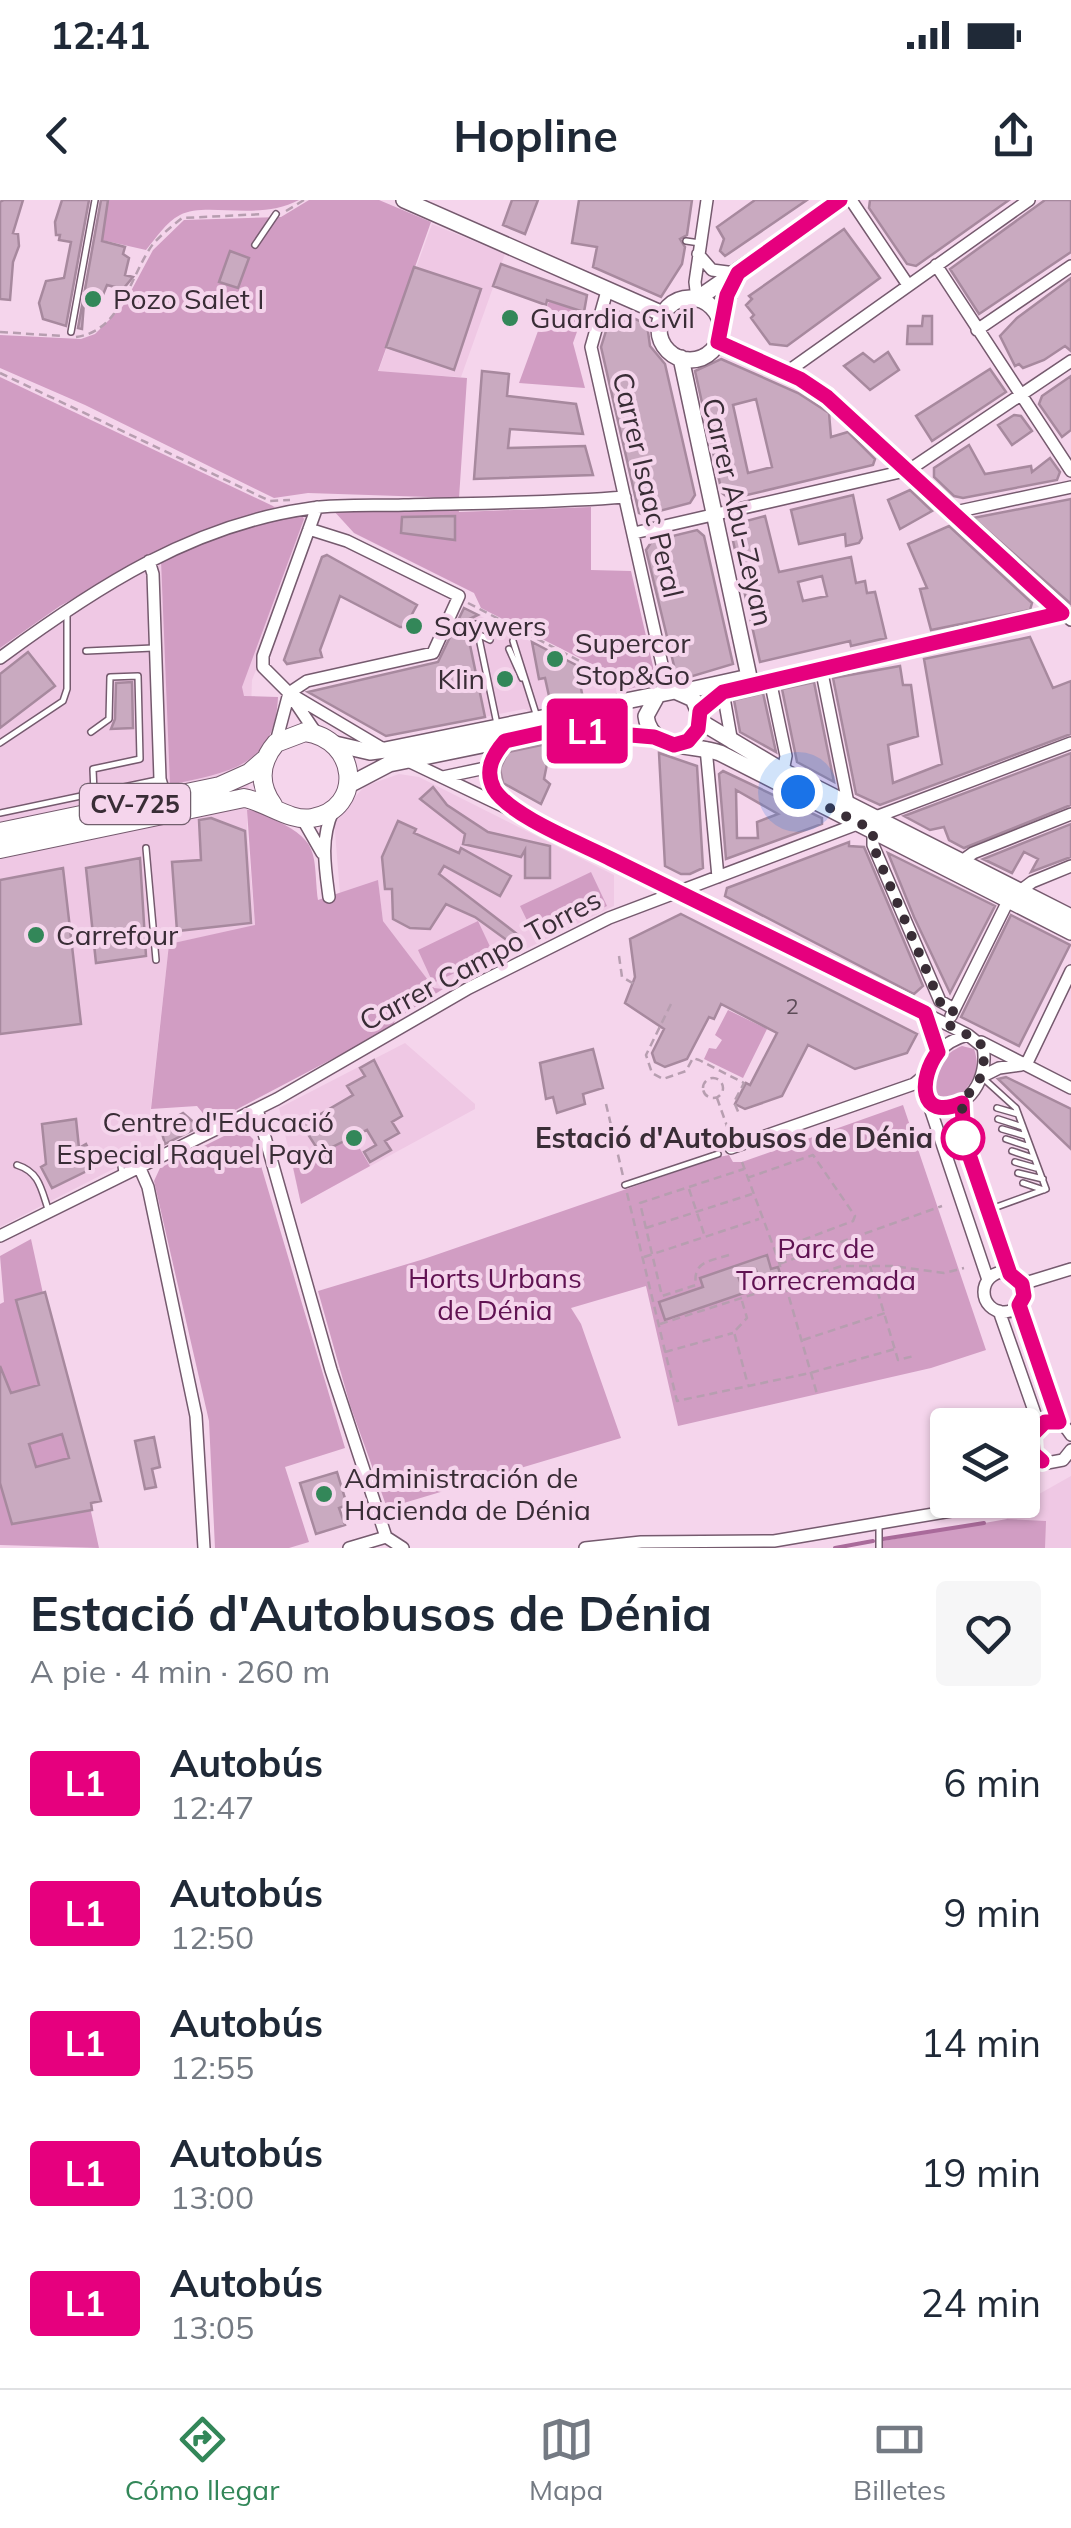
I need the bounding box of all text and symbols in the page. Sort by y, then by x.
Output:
text: 12:41 [50,11,151,59]
text: Hopline [453,107,618,163]
icon: back [30,108,85,163]
icon: share [986,108,1041,163]
place label: Pozo Salet I [113,281,264,316]
marker: Pozo Salet I [82,288,104,310]
place label: Guardia Civil [530,300,695,335]
marker: Guardia Civil [499,307,521,329]
street label: Carrer Isaac Peral [606,369,691,601]
street label: Carrer Abu-Zeyan [695,394,782,629]
place label: Saywers [434,608,547,643]
marker: Saywers [403,615,425,637]
place label: Supercor Stop&Go [575,625,691,692]
marker: Supercor Stop&Go [544,648,566,670]
place label: Klin [438,661,485,696]
marker: Klin [494,668,516,690]
line badge: L1 [542,698,632,764]
text: L1 [567,709,607,753]
your location [773,767,823,817]
road number: CV-725 [80,784,190,824]
street label: Carrer Campo Torres [353,881,607,1038]
place label: Carrefour [56,917,179,952]
marker: Carrefour [25,924,47,946]
house number: 2 [785,992,799,1020]
place label: Centre d'Educació Especial Raquel Payà [56,1104,334,1171]
marker: Estació d'Autobusos de Dénia [942,1117,984,1159]
place label: Estació d'Autobusos de Dénia [535,1120,933,1155]
marker: Centre d'Educació Especial Raquel Payà [343,1127,365,1149]
park label: Parc de Torrecremada [736,1230,916,1297]
park label: Horts Urbans de Dénia [408,1260,582,1327]
map controls [930,1408,1040,1518]
button: layers [930,1408,1040,1518]
place label: Administración de Hacienda de Dénia [344,1460,591,1527]
marker: Administración de Hacienda de Dénia [313,1483,335,1505]
button: heart [936,1581,1041,1686]
text: Estació d'Autobusos de Dénia [30,1583,712,1643]
text: A pie · 4 min · 260 m [30,1651,330,1691]
text: Autobús [170,1739,323,1787]
text: 6 min [944,1759,1041,1807]
text: L1 [65,1761,105,1805]
text: 12:47 [170,1787,254,1827]
text: Autobús [170,1869,323,1917]
text: 9 min [944,1889,1041,1937]
text: L1 [65,1891,105,1935]
text: 12:50 [170,1917,254,1957]
text: Autobús [170,1999,323,2047]
text: 14 min [921,2019,1041,2067]
text: L1 [65,2021,105,2065]
text: 12:55 [170,2047,254,2087]
text: Autobús [170,2129,323,2177]
text: 19 min [921,2149,1041,2197]
text: L1 [65,2151,105,2195]
text: 13:00 [170,2177,254,2217]
text: Autobús [170,2259,323,2307]
text: 24 min [921,2279,1041,2327]
text: L1 [65,2281,105,2325]
text: 13:05 [170,2307,254,2347]
tab: Cómo llegar [125,2412,279,2507]
tab: Mapa [529,2412,603,2507]
tab: Billetes [853,2412,946,2507]

